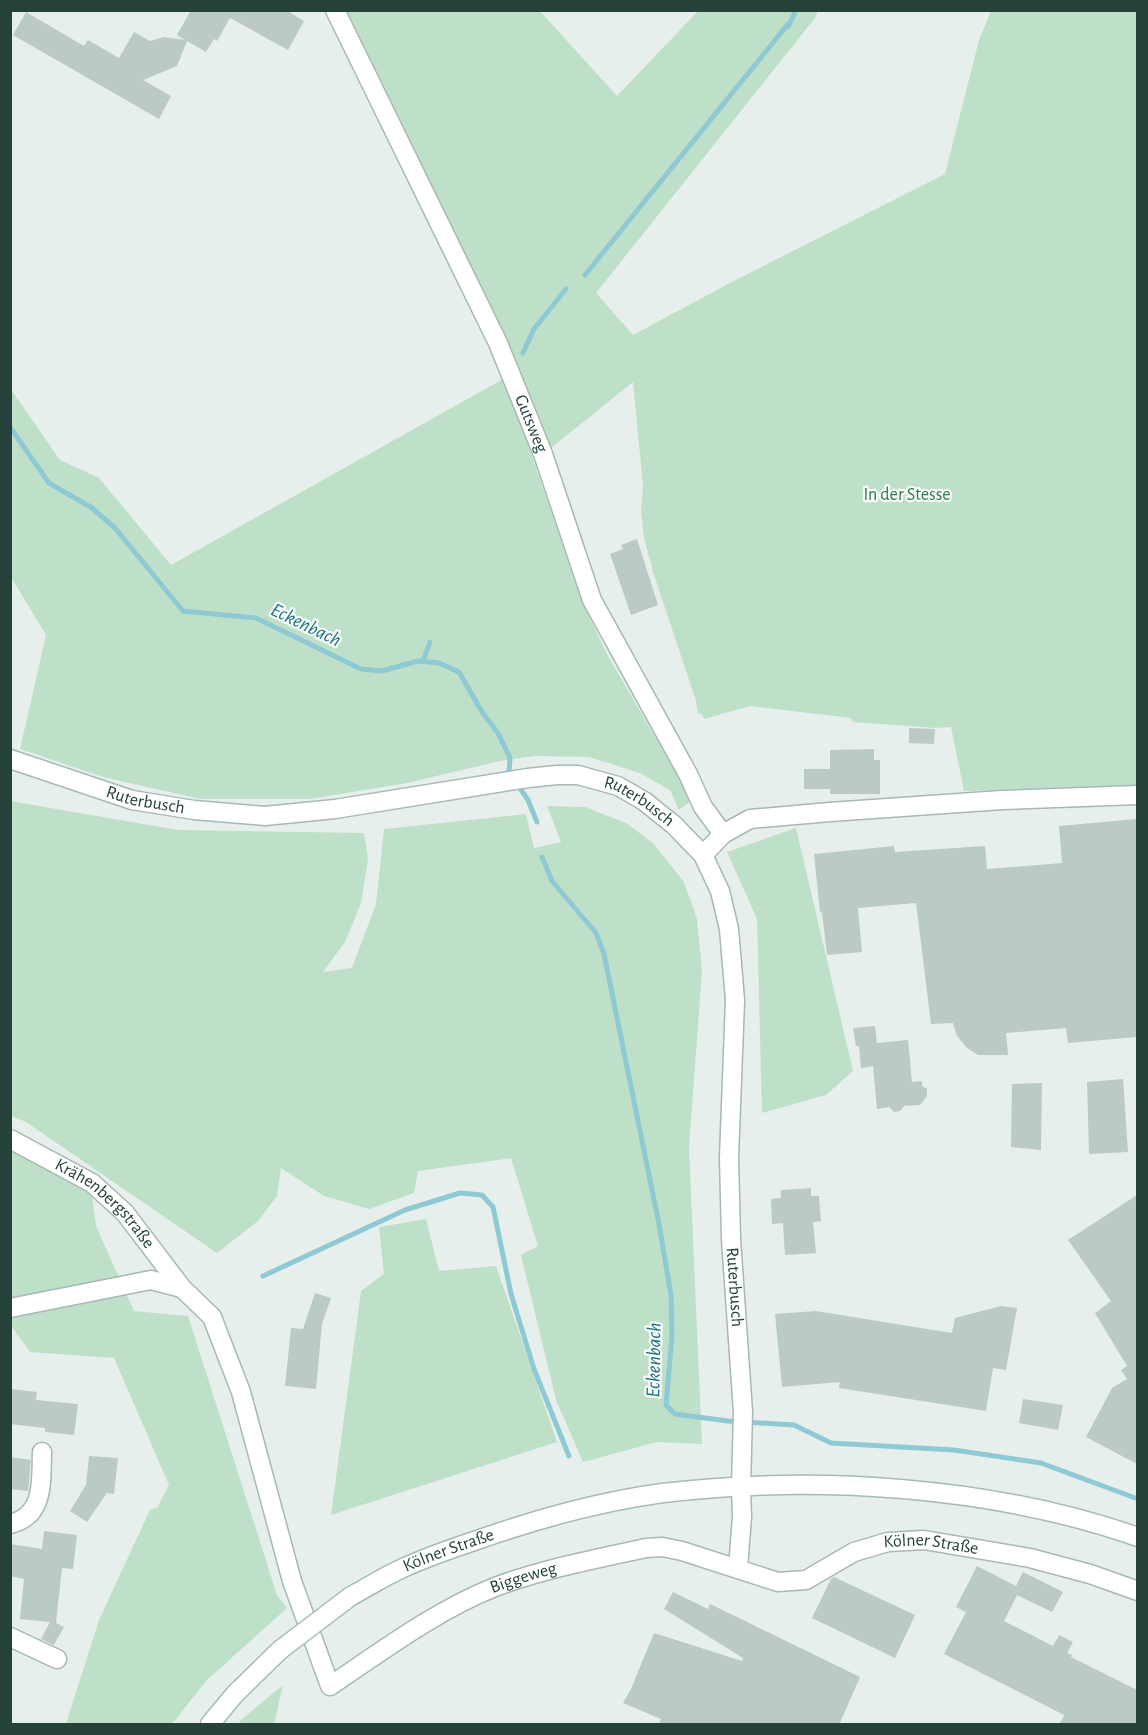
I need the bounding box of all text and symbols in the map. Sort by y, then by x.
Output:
street label: Gutsweg [511,392,551,456]
park label: In der Stesse [863,486,951,504]
water label: Eckenbach [268,600,344,650]
street label: Ruterbusch [602,774,678,830]
street label: Ruterbusch [104,783,186,817]
street label: Krähenbergstraße [52,1156,158,1252]
street label: Ruterbusch [723,1247,746,1328]
water label: Eckenbach [643,1322,665,1398]
street label: Kölner Straße [400,1526,497,1576]
street label: Kölner Straße [883,1531,980,1558]
street label: Biggeweg [488,1559,559,1597]

